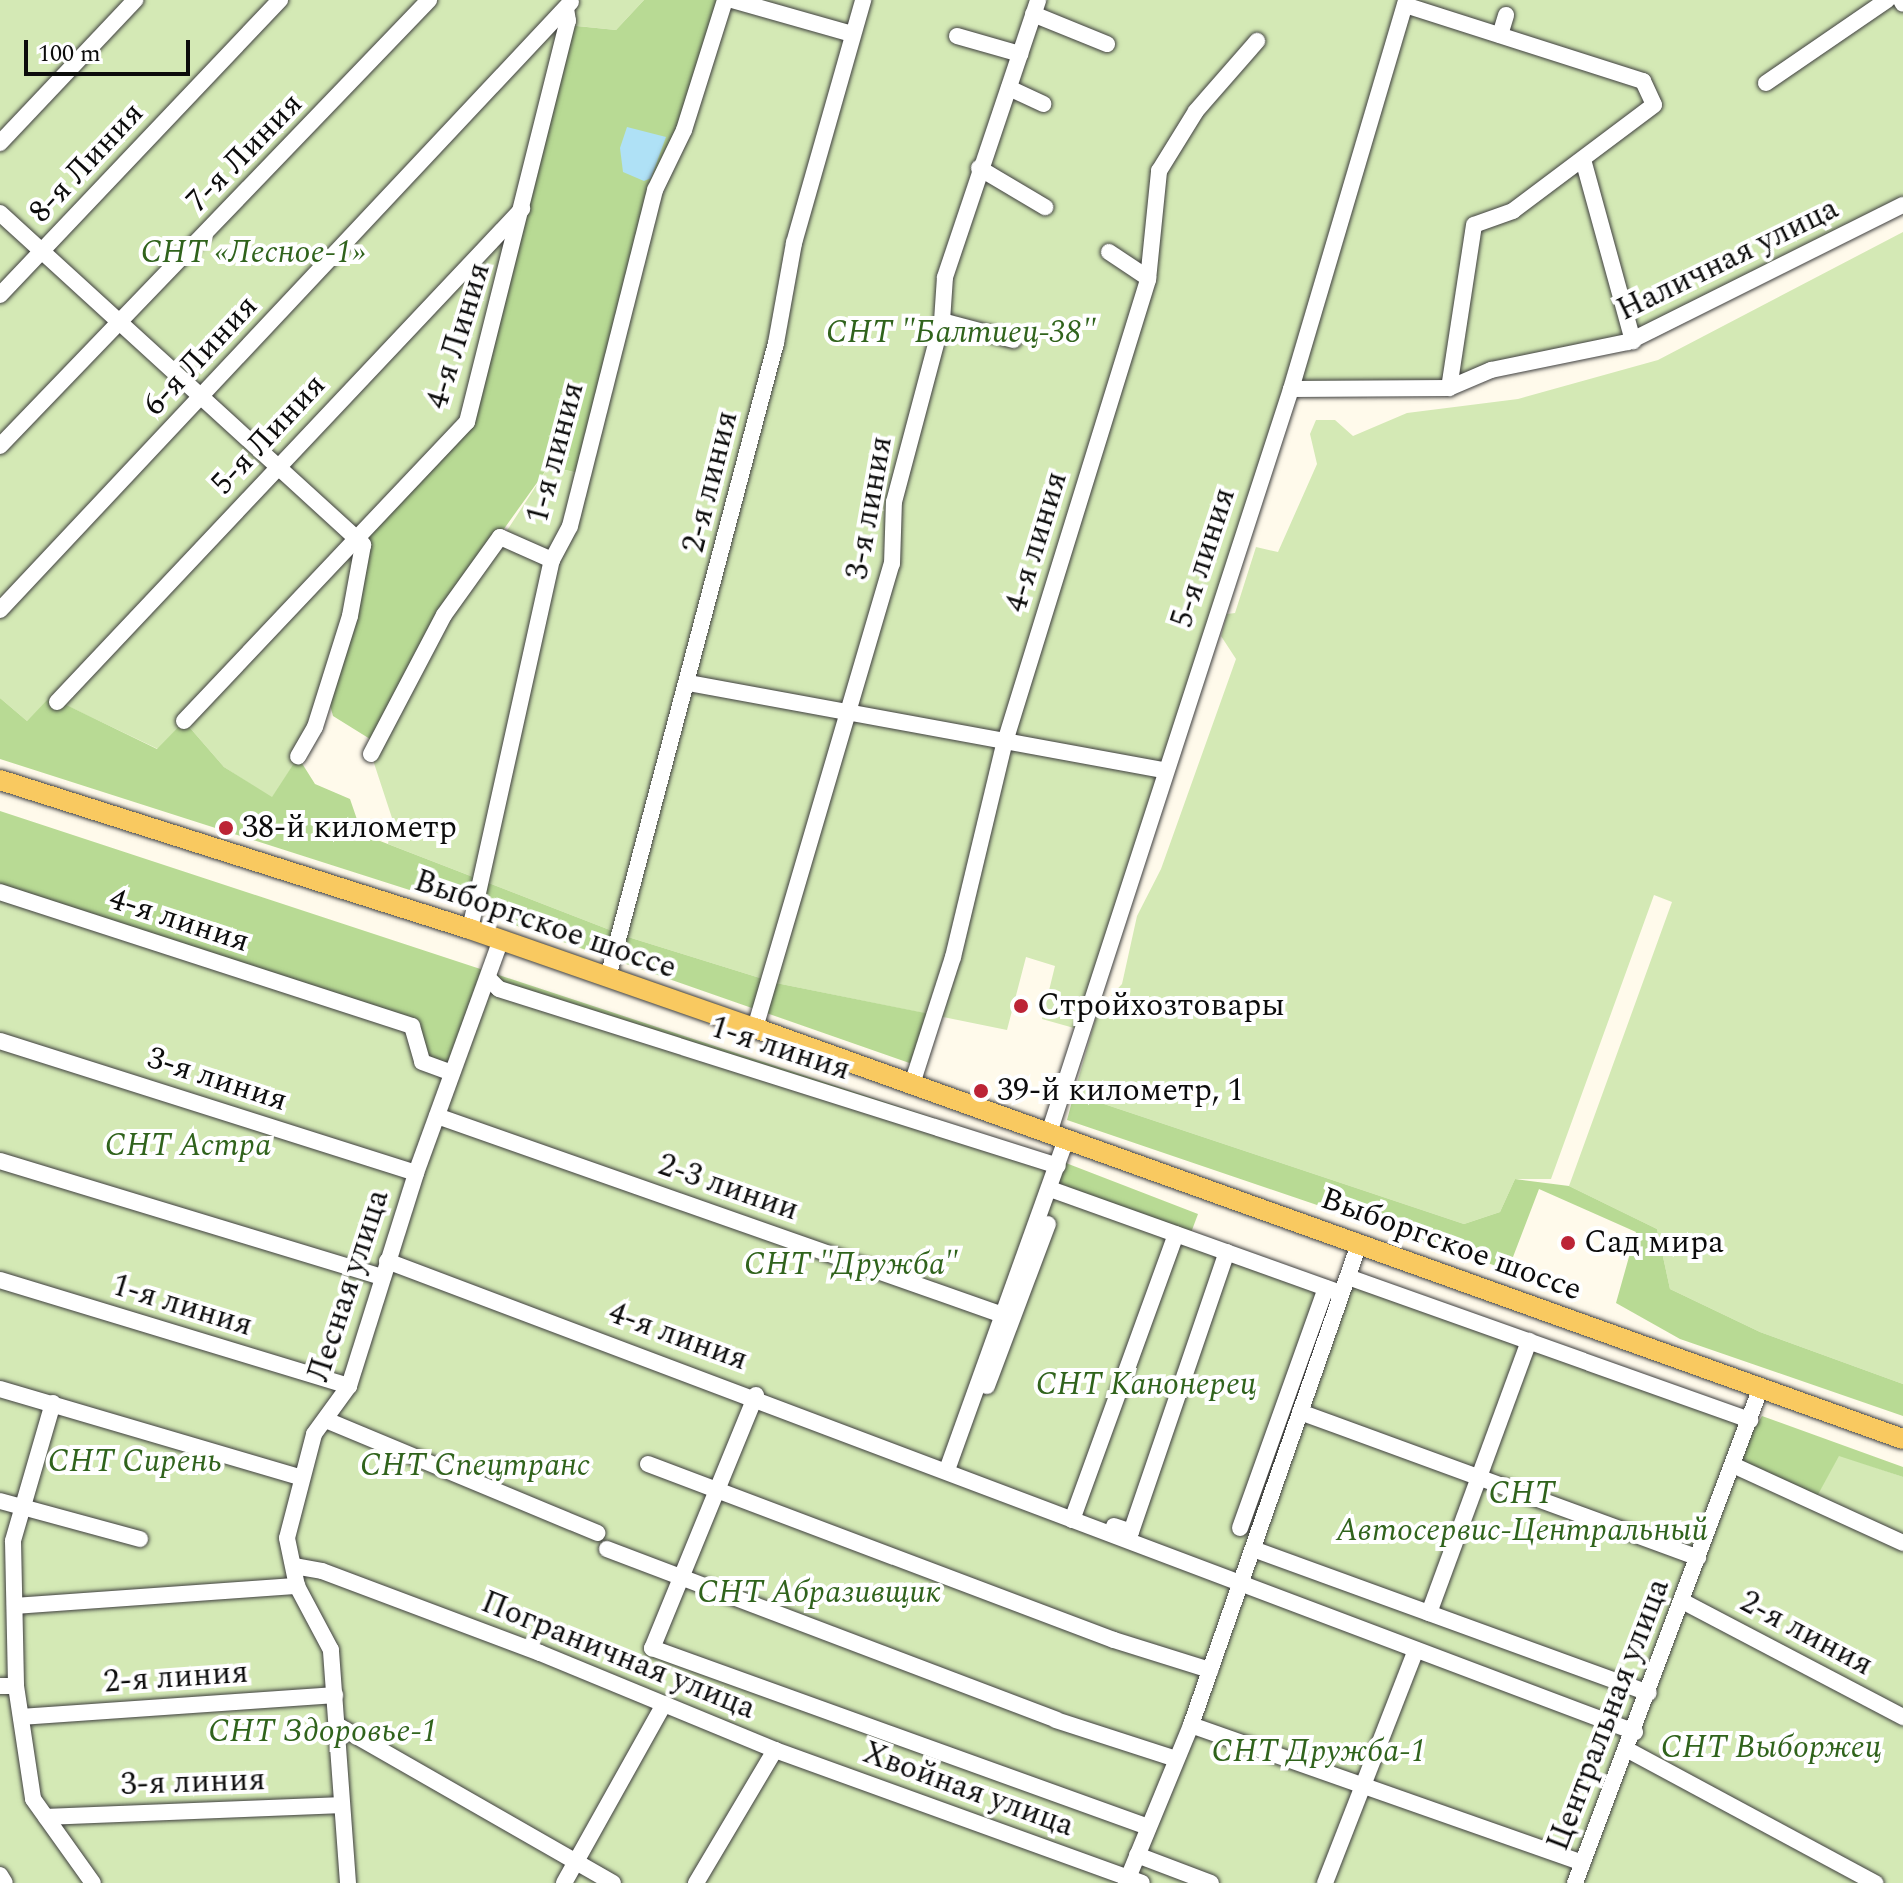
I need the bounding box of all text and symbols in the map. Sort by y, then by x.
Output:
scale bar [28,24,194,74]
text: 100 m [38,36,101,72]
street label: 7-я Линия [179,85,311,221]
street label: 8-я Линия [22,95,152,231]
street label: Наличная улица [1611,190,1845,330]
park label: СНТ «Лесное-1» [141,234,365,272]
street label: 4-я Линия [419,258,499,414]
street label: 6-я Линия [136,288,266,424]
park label: СНТ "Балтиец-38" [826,314,1096,352]
street label: 5-я Линия [204,367,334,503]
street label: 1-я линия [519,378,593,528]
street label: 2-я линия [675,407,747,557]
street label: 3-я линия [839,433,901,583]
street label: 4-я линия [997,467,1077,617]
street label: 5-я линия [1163,483,1245,633]
place label: 38-й километр [242,809,457,847]
marker: 38-й километр [217,819,235,837]
street label: Выборгское шоссе [409,862,681,988]
street label: 4-я линия [104,880,254,962]
place label: Стройхозтовары [1037,987,1285,1025]
marker: Стройхозтовары [1012,997,1030,1015]
street label: 1-я линия [705,1008,855,1090]
street label: 3-я линия [142,1039,292,1121]
place label: 39-й километр, 1 [997,1072,1243,1110]
marker: 39-й километр, 1 [972,1082,990,1100]
park label: СНТ Астра [105,1127,271,1165]
street label: 2-3 линии [653,1146,803,1230]
street label: Выборгское шоссе [1315,1180,1587,1310]
street label: Лесная улица [300,1185,398,1387]
place label: Сад мира [1584,1224,1724,1262]
marker: Сад мира [1559,1234,1577,1252]
park label: СНТ "Дружба" [744,1246,958,1284]
street label: 1-я линия [107,1266,257,1346]
street label: 4-я линия [603,1294,753,1380]
park label: СНТ Канонерец [1036,1366,1256,1404]
park label: СНТ Сирень [48,1443,222,1481]
park label: СНТ Спецтранс [360,1447,590,1485]
park label: СНТ Автосервис-Центральный [1336,1476,1708,1551]
park label: СНТ Абразивщик [697,1574,941,1612]
street label: Центральная улица [1539,1574,1679,1856]
street label: Пограничная улица [475,1583,761,1729]
street label: 2-я линия [1733,1583,1879,1685]
street label: 2-я линия [102,1654,250,1702]
park label: СНТ Здоровье-1 [208,1713,438,1751]
park label: СНТ Выборжец [1661,1729,1881,1767]
park label: СНТ Дружба-1 [1212,1733,1426,1771]
street label: Хвойная улица [857,1734,1079,1846]
street label: 3-я линия [120,1761,266,1805]

